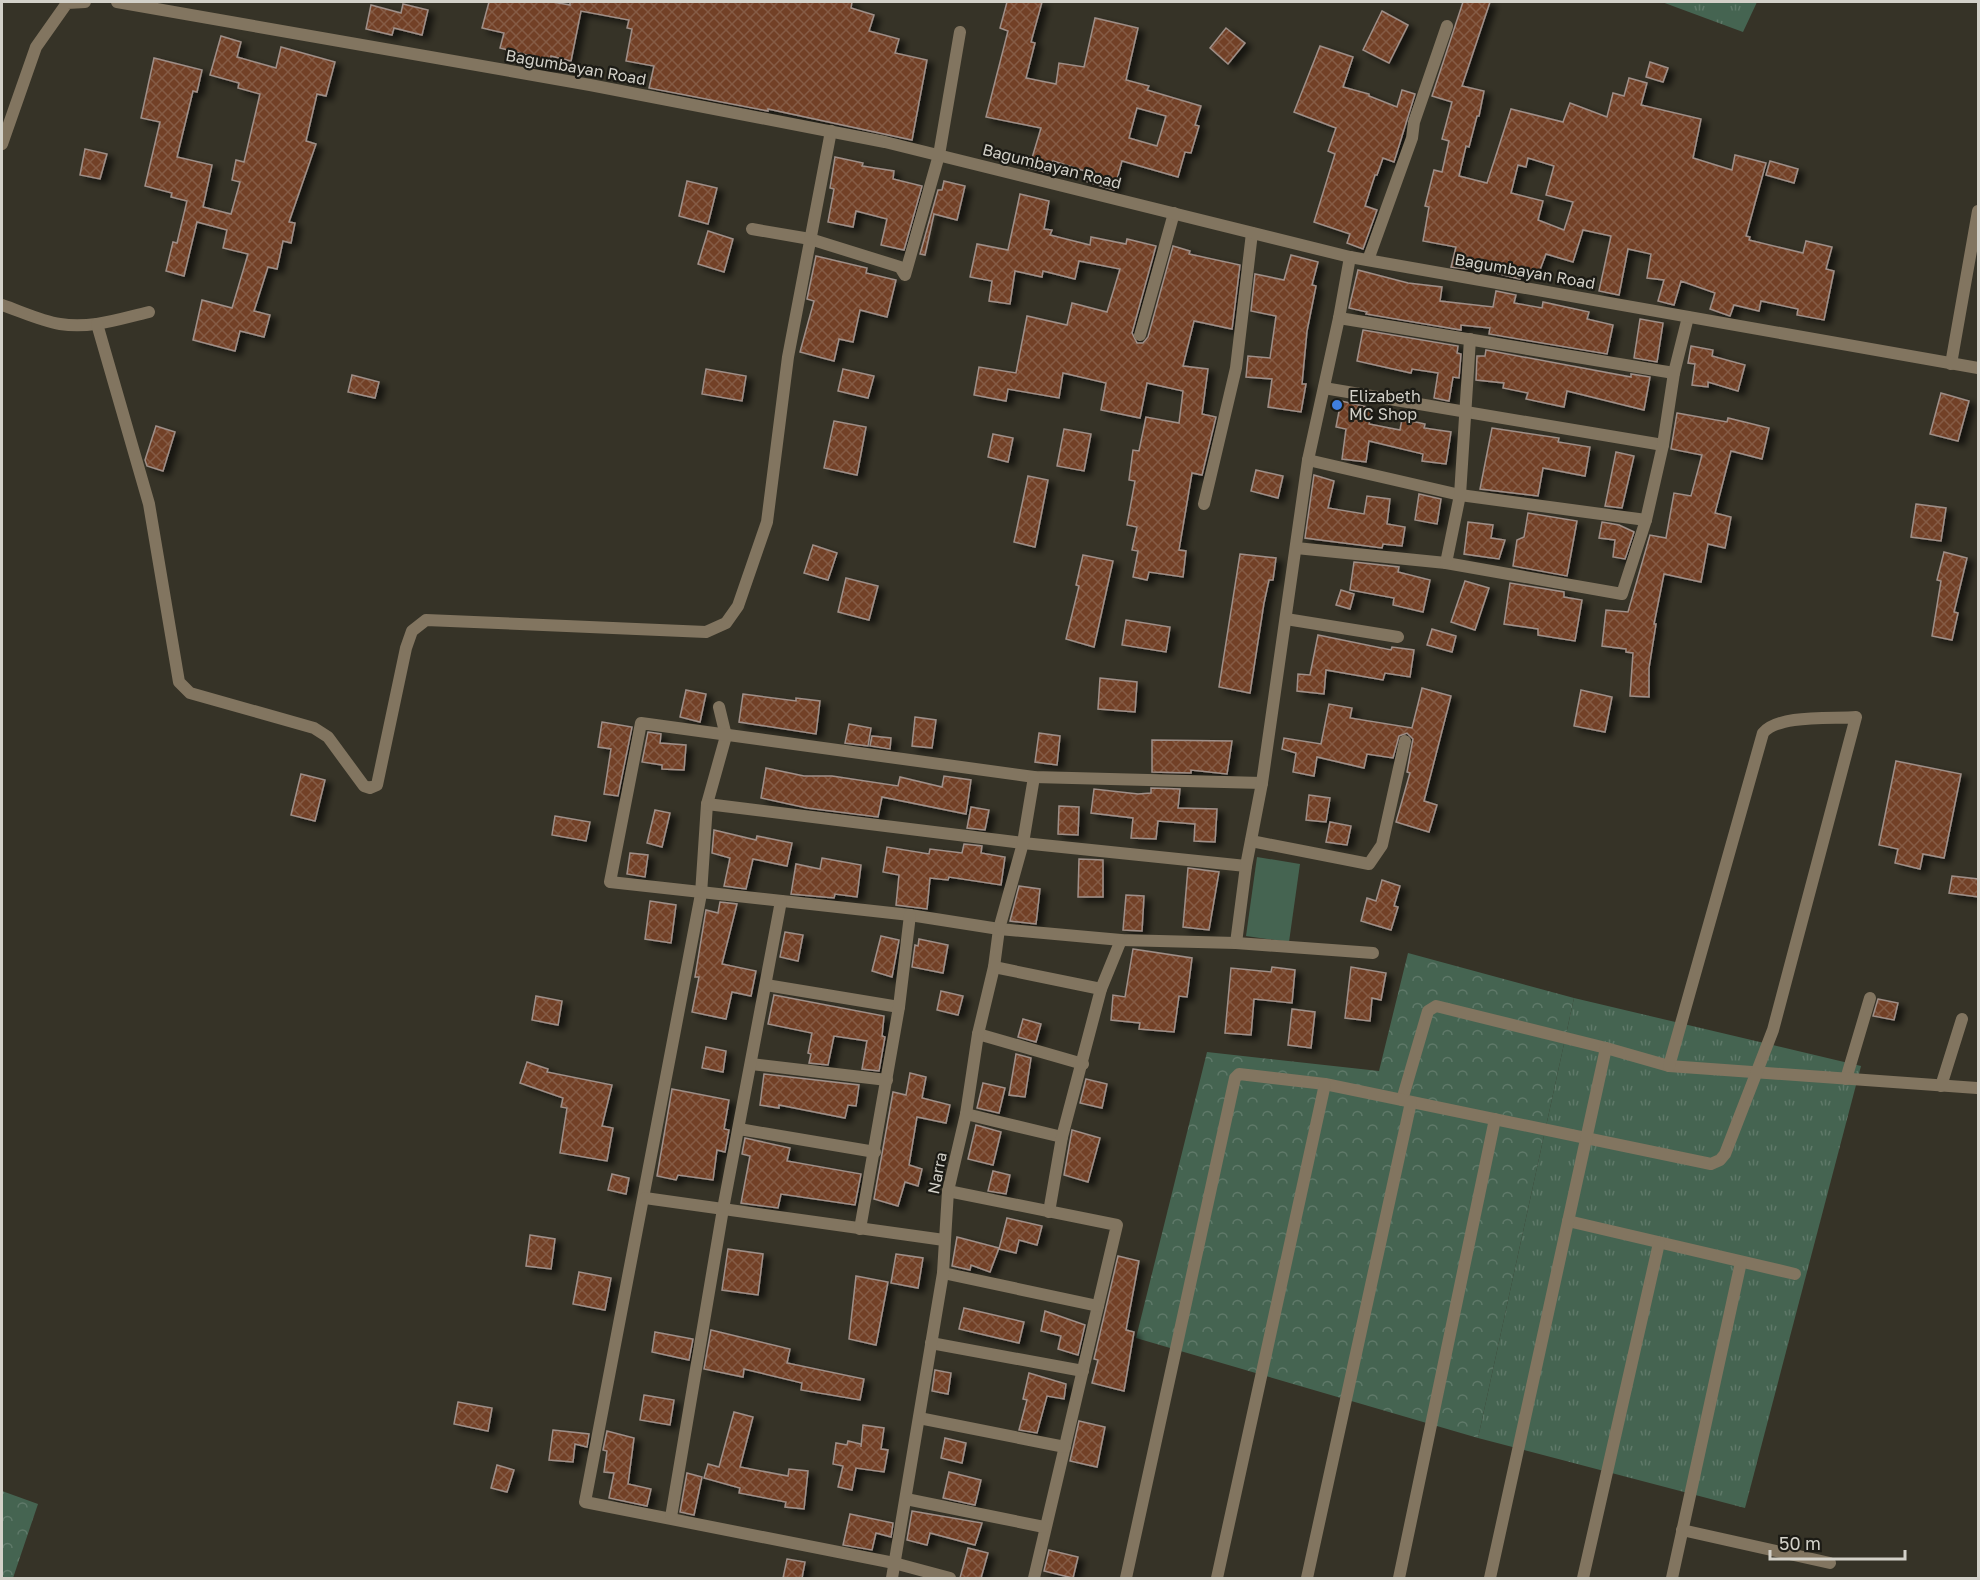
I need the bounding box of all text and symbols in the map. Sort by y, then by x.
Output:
street label: Bagumbayan Road [504,45,648,89]
street label: Bagumbayan Road [980,139,1124,193]
street label: Bagumbayan Road [1453,249,1597,293]
place label: Elizabeth MC Shop [1349,386,1421,424]
marker: Elizabeth MC Shop [1330,398,1344,412]
street label: Narra [923,1150,951,1196]
scale bar [1770,1523,1905,1561]
text: 50 m [1779,1532,1821,1554]

